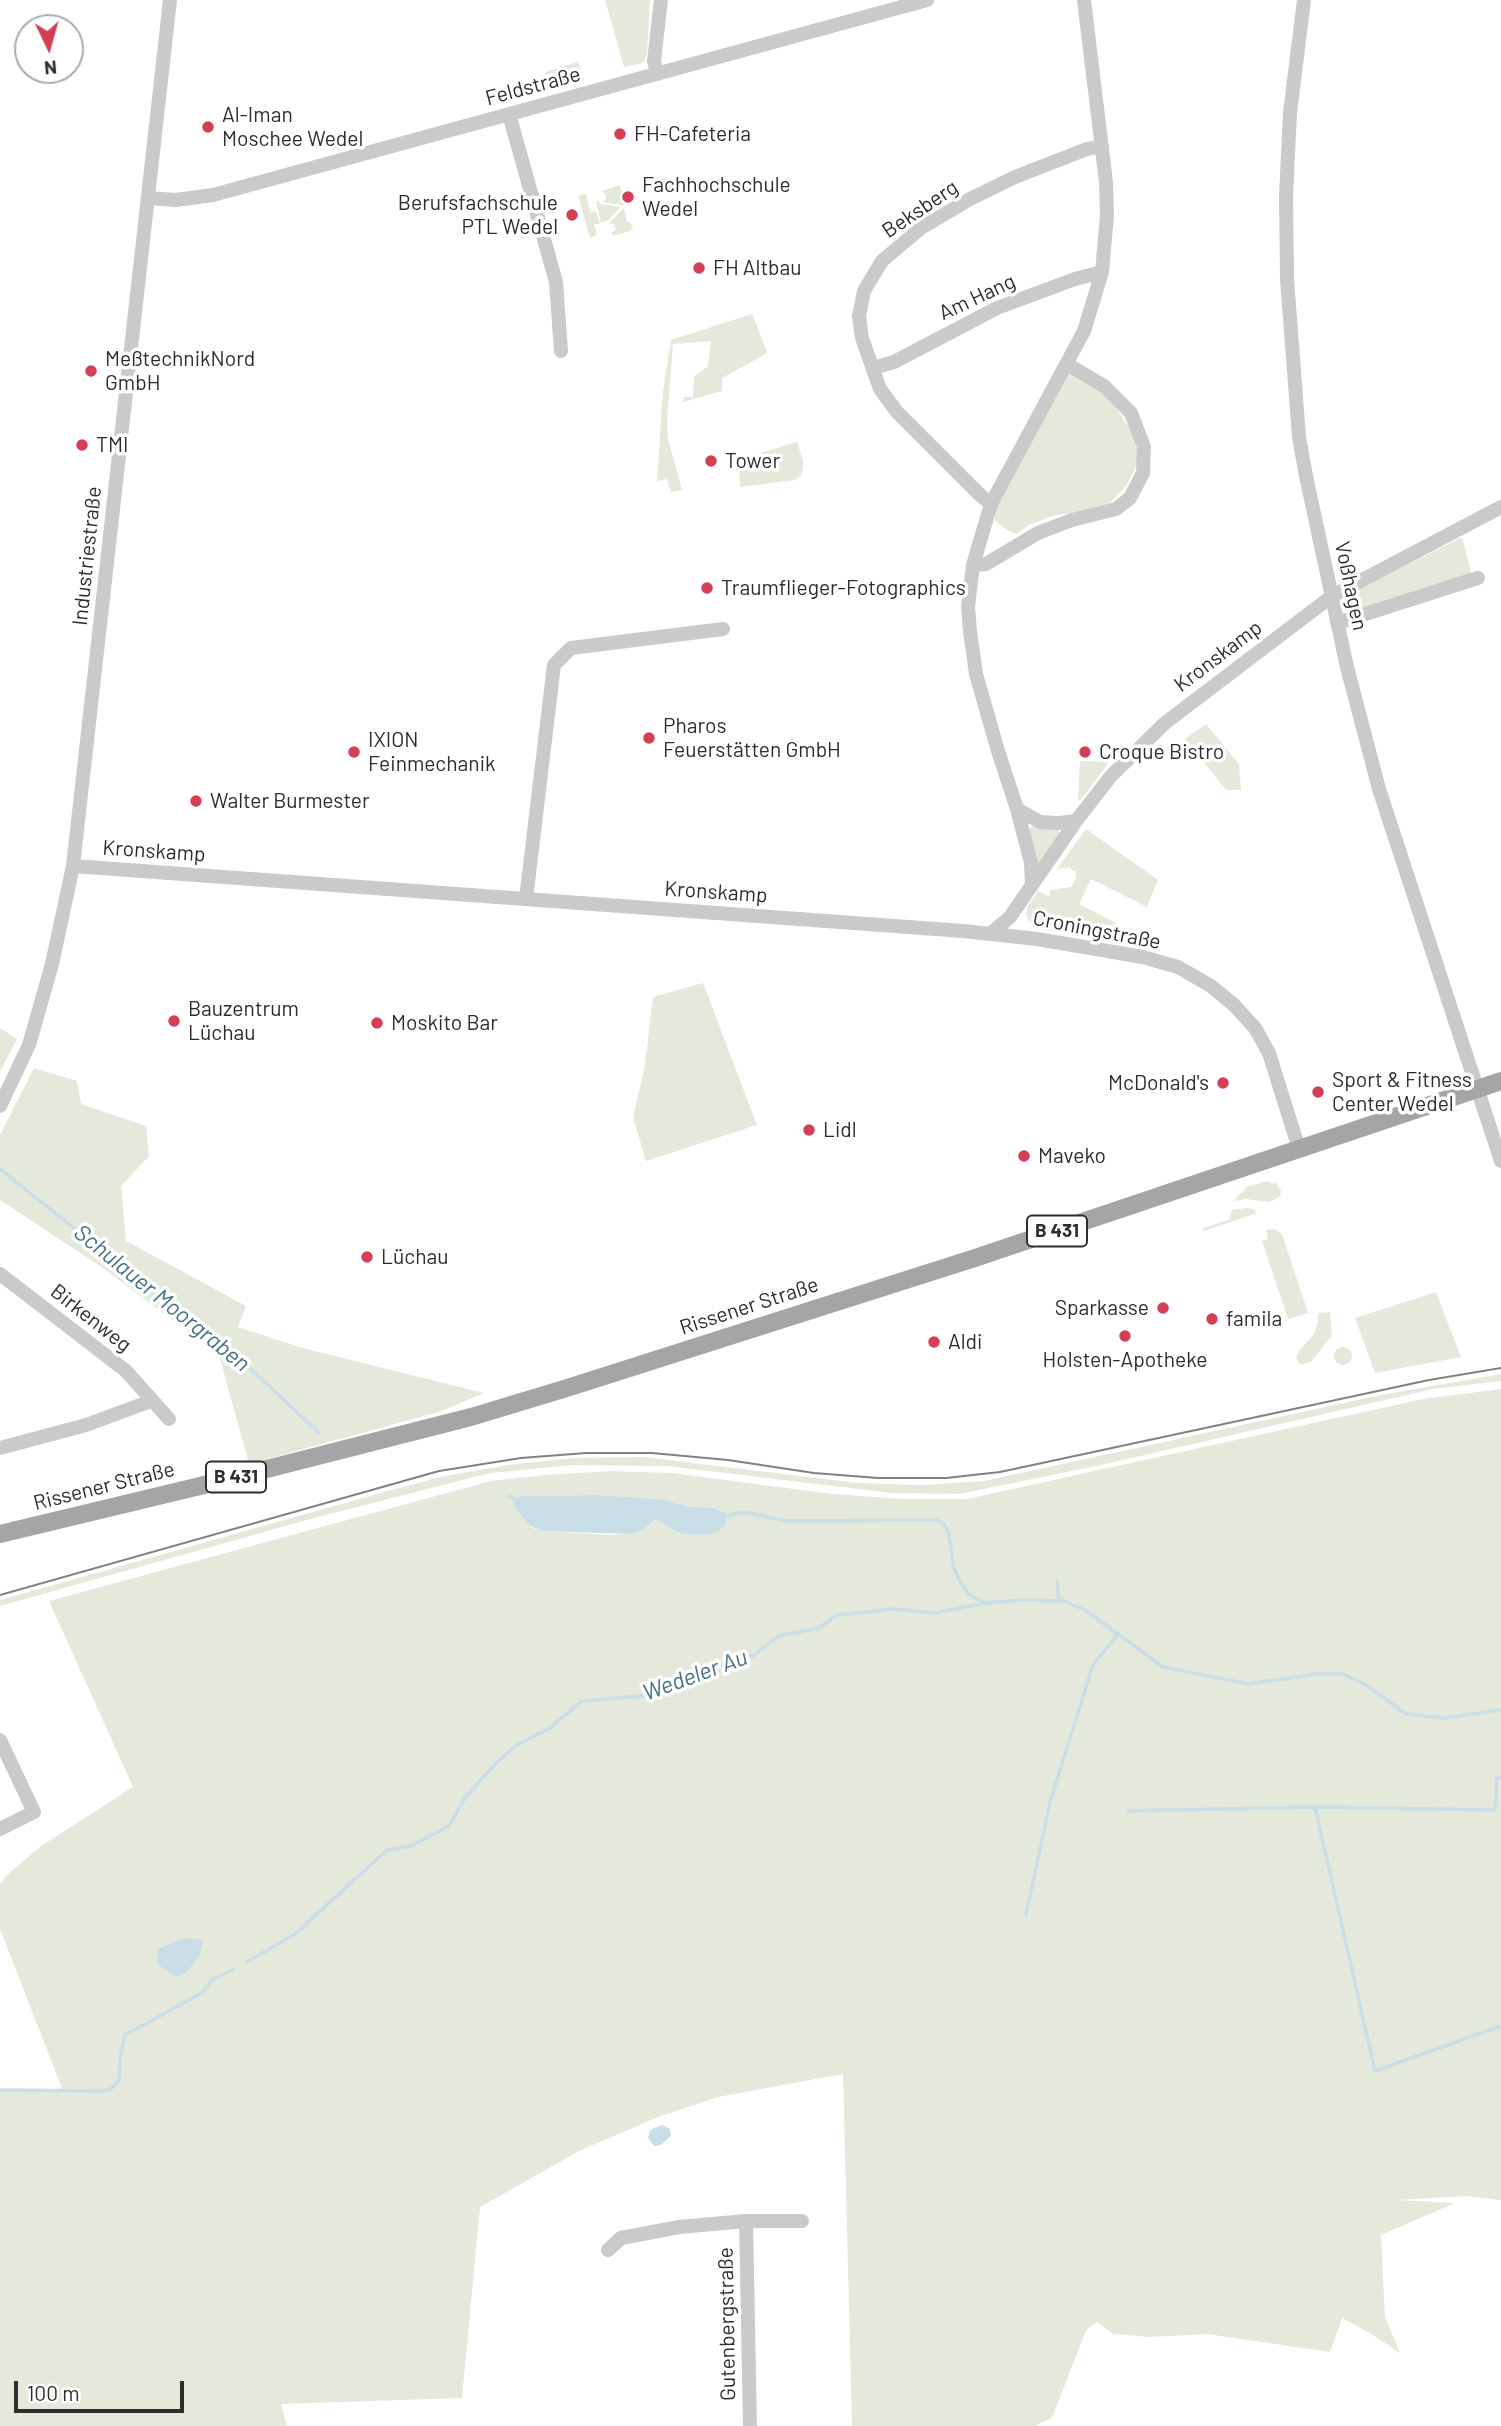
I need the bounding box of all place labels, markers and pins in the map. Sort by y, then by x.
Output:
place label: Al-Iman Moschee Wedel [222,102,363,152]
marker: Al-Iman Moschee Wedel [200,119,216,135]
place label: FH-Cafeteria [634,121,751,147]
marker: FH-Cafeteria [612,126,628,142]
place label: Fachhochschule Wedel [642,172,791,222]
marker: Fachhochschule Wedel [620,189,636,205]
place label: Berufsfachschule PTL Wedel [398,190,558,240]
marker: Berufsfachschule PTL Wedel [564,207,580,223]
place label: FH Altbau [713,255,802,281]
marker: FH Altbau [691,260,707,276]
place label: MeßtechnikNord GmbH [105,346,255,396]
marker: MeßtechnikNord GmbH [83,363,99,379]
place label: TMI [96,432,128,458]
marker: TMI [74,437,90,453]
place label: Tower [725,448,780,474]
marker: Tower [703,453,719,469]
place label: Traumflieger-Fotographics [721,575,966,601]
marker: Traumflieger-Fotographics [699,580,715,596]
place label: Pharos Feuerstätten GmbH [663,713,841,763]
place label: IXION Feinmechanik [368,727,496,777]
marker: Pharos Feuerstätten GmbH [641,730,657,746]
place label: Croque Bistro [1099,739,1224,765]
marker: IXION Feinmechanik [346,744,362,760]
marker: Croque Bistro [1077,744,1093,760]
place label: Walter Burmester [210,788,370,814]
marker: Walter Burmester [188,793,204,809]
place label: Bauzentrum Lüchau [188,996,299,1046]
place label: Moskito Bar [391,1010,498,1036]
marker: Bauzentrum Lüchau [166,1013,182,1029]
marker: Moskito Bar [369,1015,385,1031]
place label: Sport & Fitness Center Wedel [1332,1067,1472,1117]
place label: McDonald's [1108,1070,1209,1096]
marker: McDonald's [1215,1075,1231,1091]
marker: Sport & Fitness Center Wedel [1310,1084,1326,1100]
place label: Lidl [823,1117,857,1143]
marker: Lidl [801,1122,817,1138]
place label: Maveko [1038,1143,1106,1169]
marker: Maveko [1016,1148,1032,1164]
place label: Lüchau [381,1244,448,1270]
marker: Lüchau [359,1249,375,1265]
place label: Sparkasse [1055,1295,1149,1321]
marker: Sparkasse [1155,1300,1171,1316]
place label: famila [1226,1306,1282,1332]
marker: famila [1204,1311,1220,1327]
marker: Holsten-Apotheke [1117,1328,1133,1344]
place label: Aldi [948,1329,982,1355]
marker: Aldi [926,1334,942,1350]
place label: Holsten-Apotheke [1043,1347,1207,1373]

